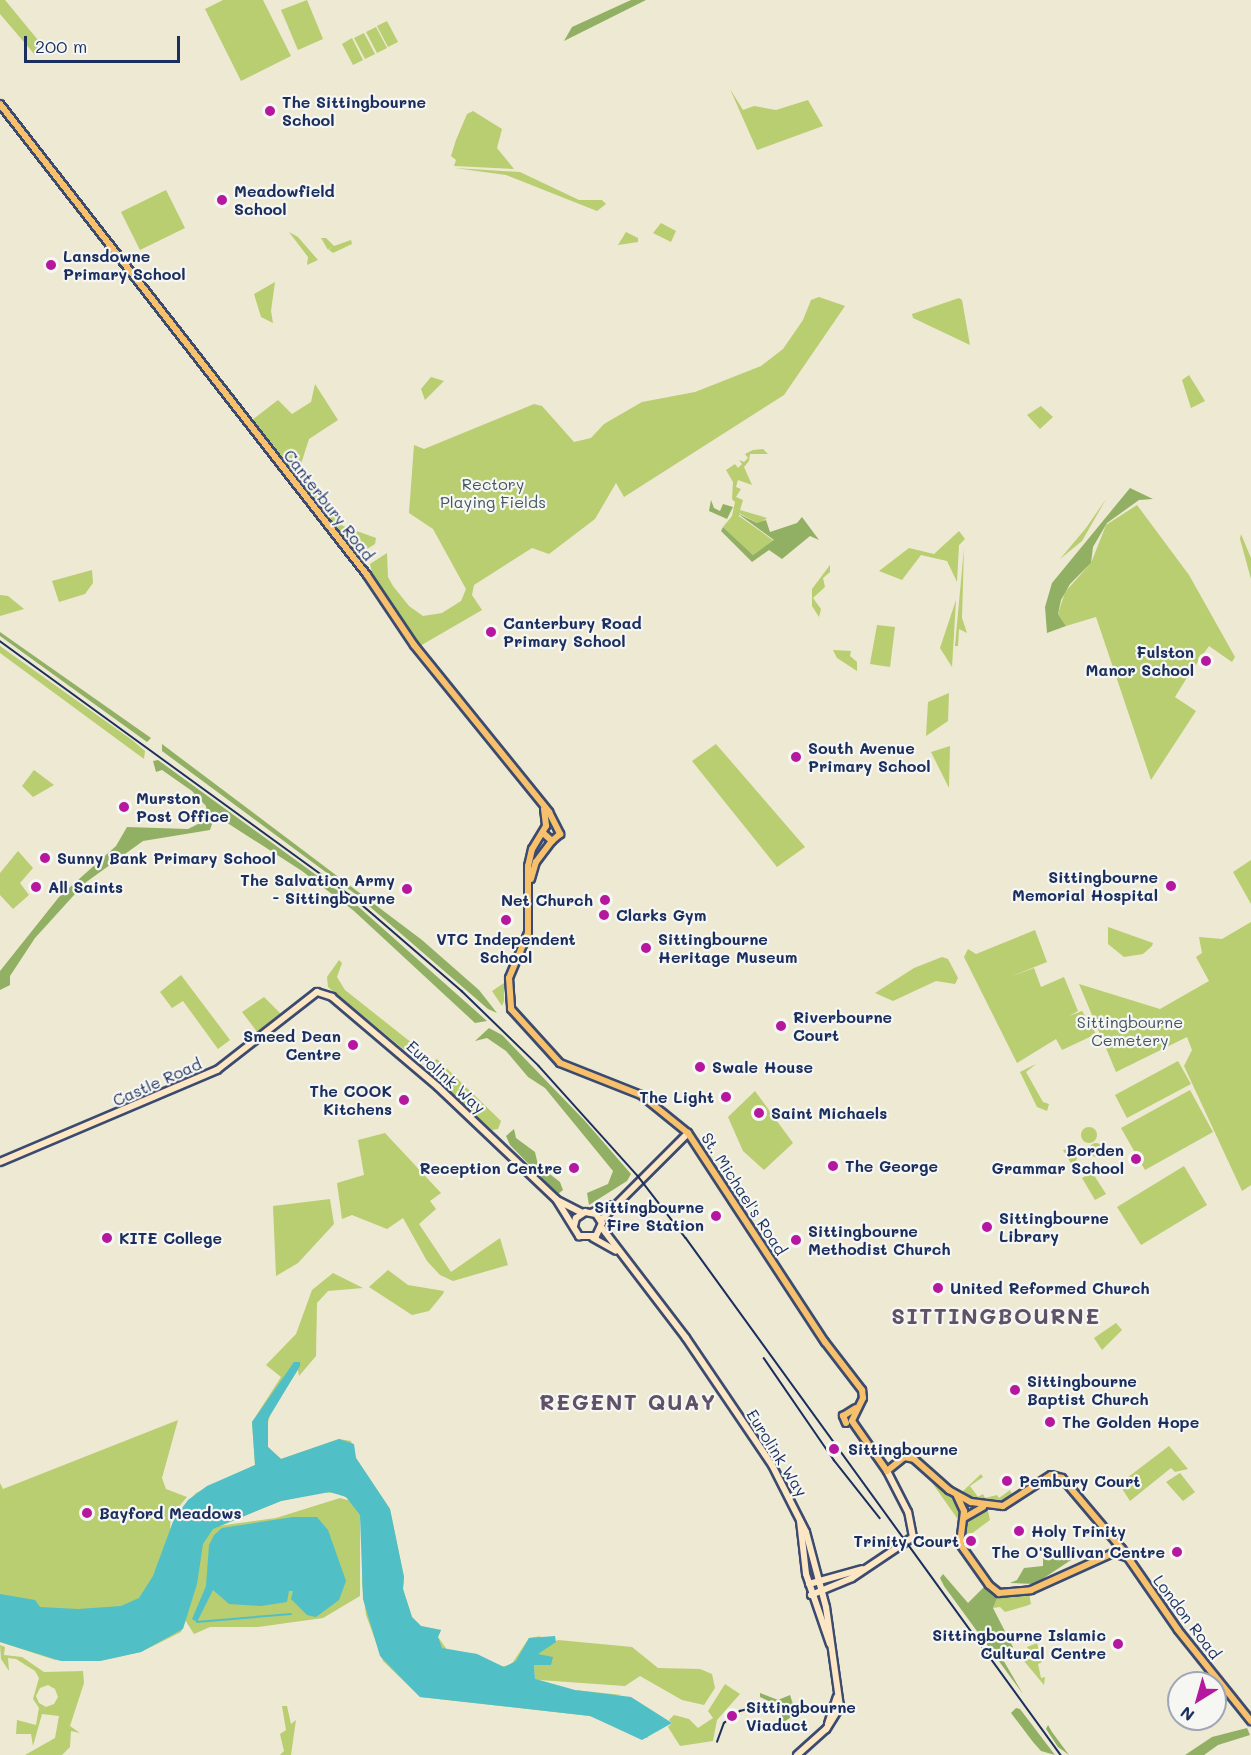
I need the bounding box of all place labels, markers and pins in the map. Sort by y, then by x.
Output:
place label: The Sittingbourne School [282,92,426,130]
marker: The Sittingbourne School [263,104,277,118]
place label: Meadowfield School [234,181,335,219]
marker: Meadowfield School [215,193,229,207]
place label: Lansdowne Primary School [63,246,186,284]
marker: Lansdowne Primary School [44,258,58,272]
place label: Canterbury Road Primary School [503,613,642,651]
marker: Canterbury Road Primary School [484,625,498,639]
place label: Fulston Manor School [1086,642,1194,680]
marker: Fulston Manor School [1199,654,1213,668]
place label: South Avenue Primary School [808,738,931,776]
marker: South Avenue Primary School [789,750,803,764]
place label: Murston Post Office [136,788,229,826]
marker: Murston Post Office [117,800,131,814]
place label: Sunny Bank Primary School [57,848,276,868]
marker: Sunny Bank Primary School [38,851,52,865]
place label: Sittingbourne Memorial Hospital [1012,867,1158,905]
place label: The Salvation Army - Sittingbourne [240,870,395,908]
place label: All Saints [48,877,123,897]
marker: Sittingbourne Memorial Hospital [1162,877,1180,895]
marker: All Saints [29,880,43,894]
marker: The Salvation Army - Sittingbourne [400,882,414,896]
place label: Net Church [501,890,593,910]
marker: Net Church [598,893,612,907]
place label: Clarks Gym [616,905,706,925]
marker: Clarks Gym [597,908,611,922]
marker: VTC Independent School [499,913,513,927]
place label: VTC Independent School [436,929,576,967]
place label: Sittingbourne Heritage Museum [658,929,798,967]
marker: Sittingbourne Heritage Museum [639,941,653,955]
place label: Riverbourne Court [793,1007,892,1045]
marker: Riverbourne Court [774,1019,788,1033]
place label: Smeed Dean Centre [243,1026,341,1064]
marker: Smeed Dean Centre [346,1038,360,1052]
place label: Swale House [712,1057,813,1077]
marker: Swale House [693,1060,707,1074]
place label: The COOK Kitchens [310,1081,392,1119]
place label: The Light [639,1087,714,1107]
marker: The Light [719,1090,733,1104]
marker: The COOK Kitchens [397,1093,411,1107]
place label: Saint Michaels [771,1103,887,1123]
marker: Saint Michaels [752,1106,766,1120]
place label: Borden Grammar School [992,1140,1124,1178]
marker: Borden Grammar School [1129,1152,1143,1166]
place label: The George [845,1156,938,1176]
place label: Reception Centre [419,1158,562,1178]
marker: The George [826,1159,840,1173]
marker: Reception Centre [567,1161,581,1175]
place label: Sittingbourne Fire Station [594,1197,704,1235]
place label: Sittingbourne Library [999,1208,1109,1246]
marker: Sittingbourne Fire Station [709,1209,723,1223]
marker: Sittingbourne Library [980,1220,994,1234]
place label: Sittingbourne Methodist Church [808,1221,951,1259]
place label: KITE College [119,1228,222,1248]
marker: KITE College [100,1231,114,1245]
marker: Sittingbourne Methodist Church [789,1233,803,1247]
place label: United Reformed Church [950,1278,1150,1298]
marker: United Reformed Church [931,1281,945,1295]
place label: Sittingbourne Baptist Church [1027,1371,1149,1409]
marker: Sittingbourne Baptist Church [1008,1383,1022,1397]
place label: The Golden Hope [1062,1412,1199,1432]
marker: The Golden Hope [1043,1415,1057,1429]
place label: Sittingbourne [848,1439,958,1459]
marker: Sittingbourne [825,1440,843,1458]
place label: Pembury Court [1019,1471,1140,1491]
marker: Pembury Court [1000,1474,1014,1488]
place label: Bayford Meadows [99,1503,242,1523]
marker: Bayford Meadows [80,1506,94,1520]
place label: Holy Trinity [1031,1521,1126,1541]
marker: Holy Trinity [1012,1524,1026,1538]
place label: Trinity Court [853,1531,959,1551]
marker: Trinity Court [964,1534,978,1548]
place label: The O'Sullivan Centre [991,1542,1165,1562]
marker: The O'Sullivan Centre [1170,1545,1184,1559]
place label: Sittingbourne Islamic Cultural Centre [932,1625,1106,1663]
marker: Sittingbourne Islamic Cultural Centre [1111,1637,1125,1651]
place label: Sittingbourne Viaduct [746,1697,856,1735]
marker: Sittingbourne Viaduct [723,1707,741,1725]

